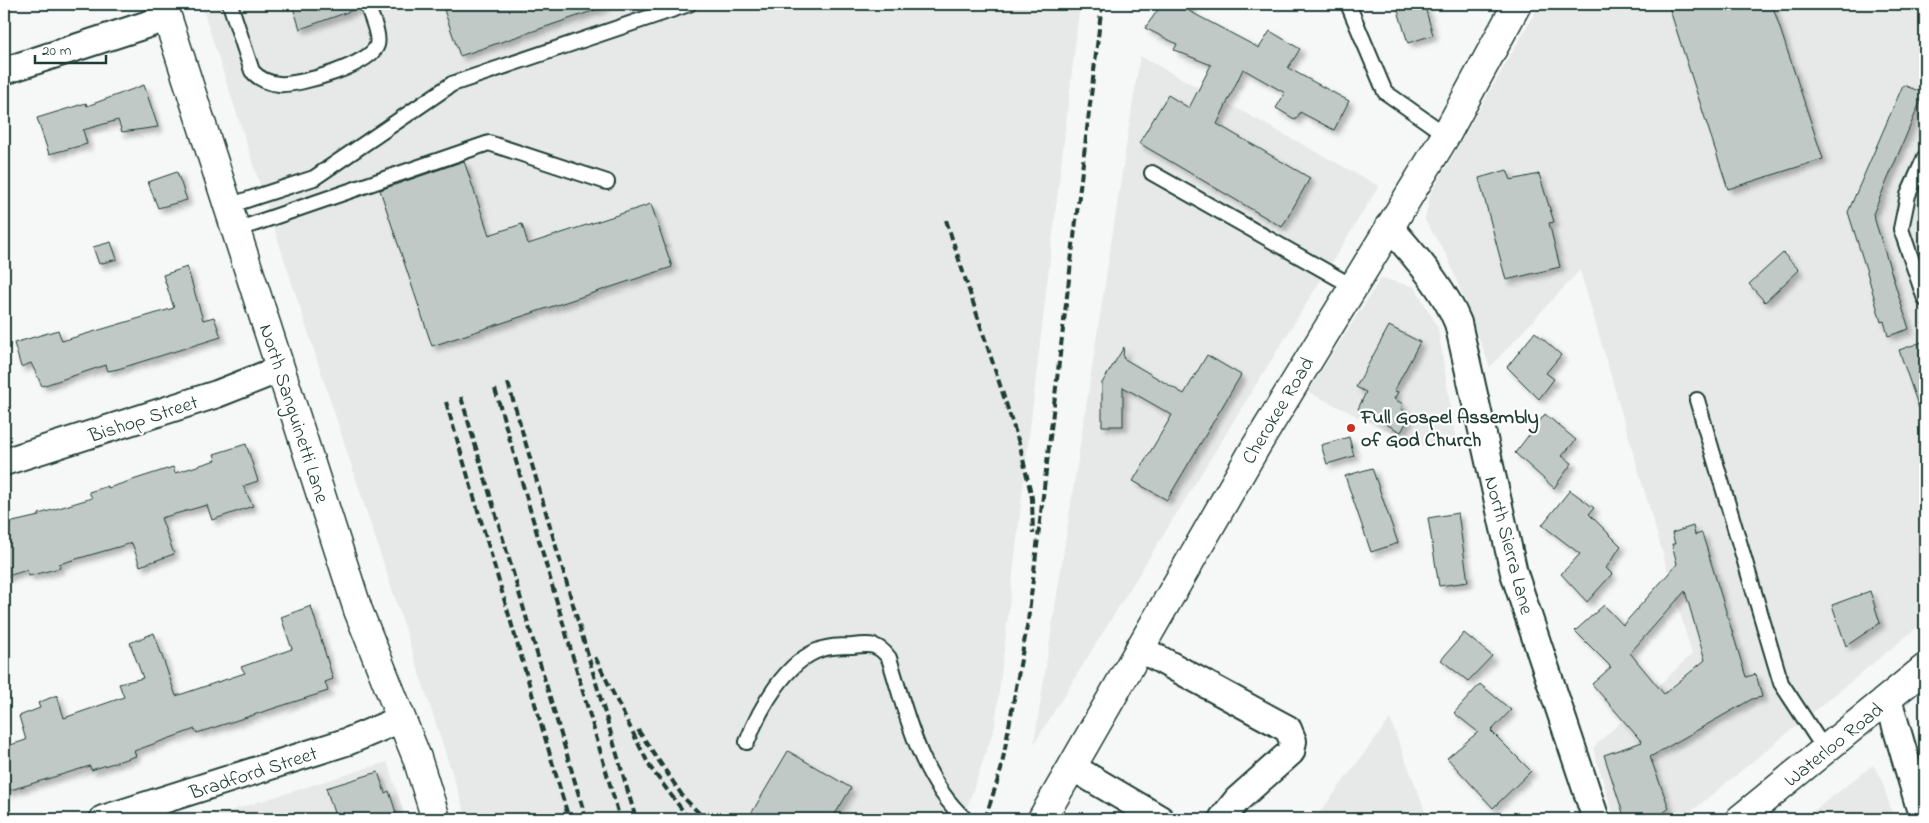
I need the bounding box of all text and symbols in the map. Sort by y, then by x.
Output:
scale bar [35,32,106,64]
text: 20 m [42,40,72,62]
street label: North Sanguinetti Lane [249,321,335,507]
street label: Cherokee Road [1236,352,1323,470]
street label: Bishop Street [84,389,202,452]
place label: Full Gospel Assembly of God Church [1360,404,1539,456]
marker: Full Gospel Assembly of God Church [1345,422,1357,434]
street label: North Sierra Lane [1475,473,1540,618]
street label: Waterloo Road [1778,697,1891,795]
street label: Bradford Street [185,740,322,809]

